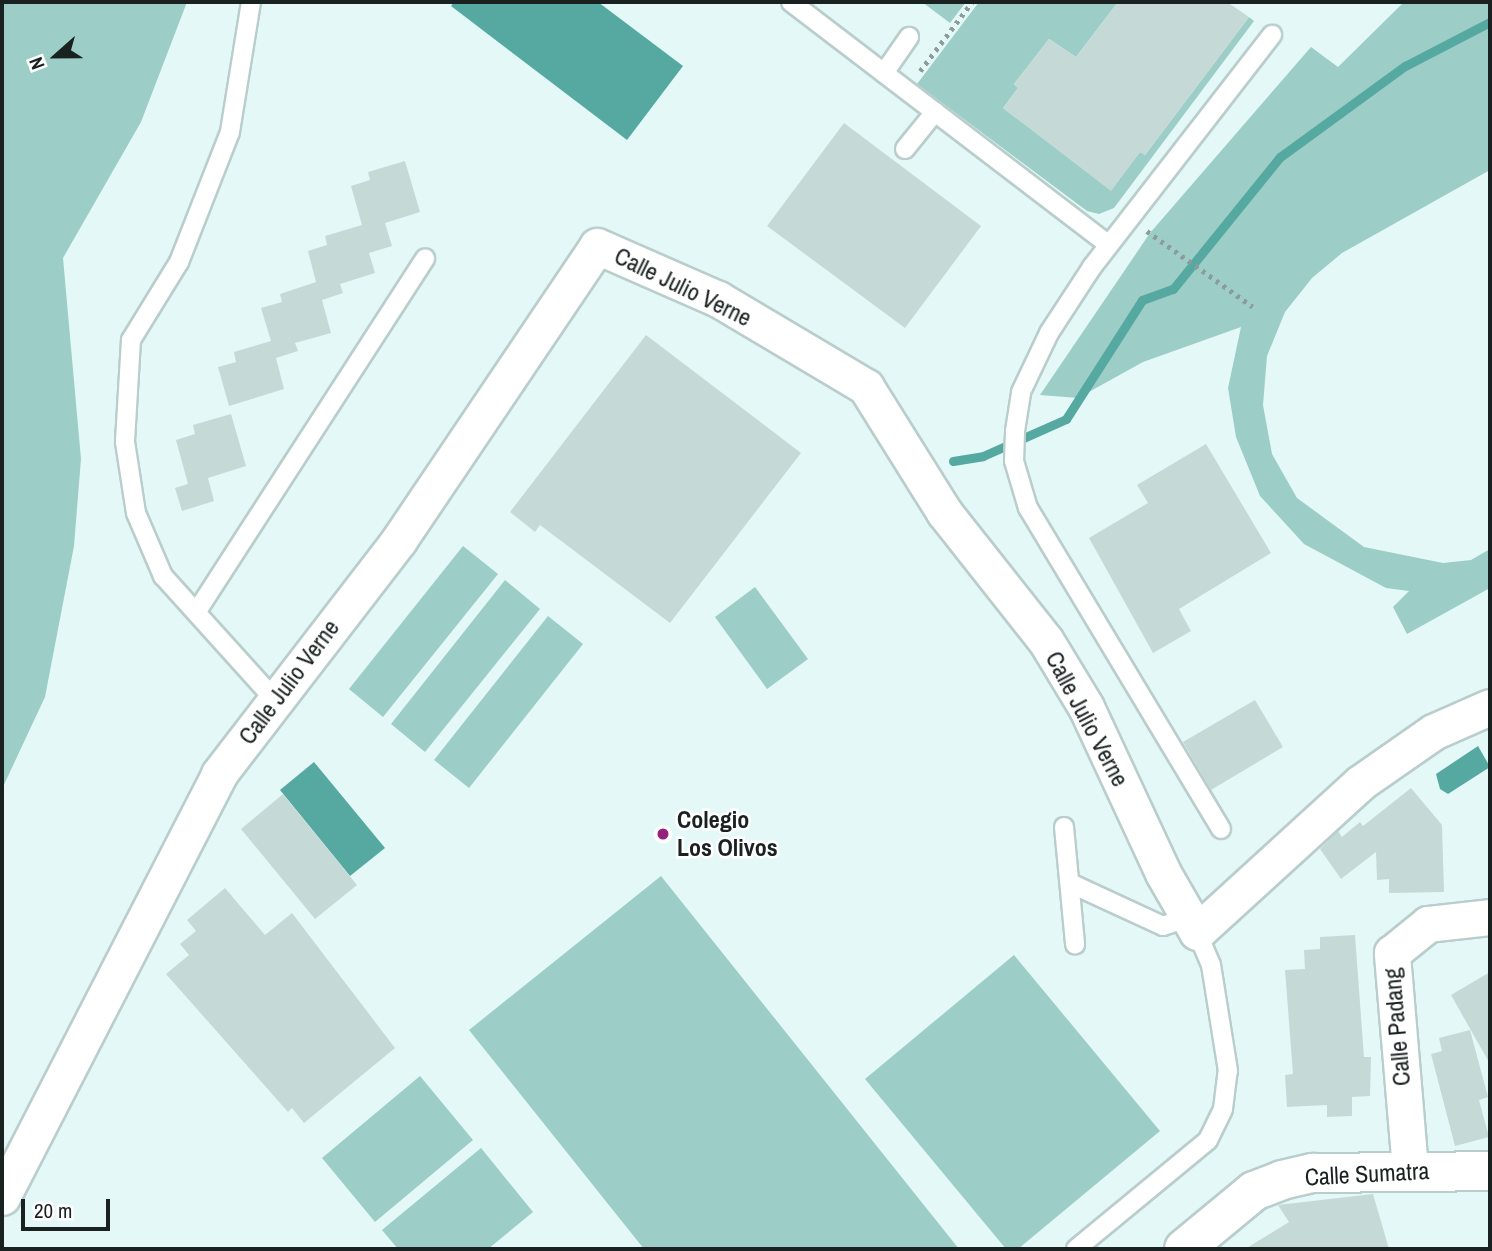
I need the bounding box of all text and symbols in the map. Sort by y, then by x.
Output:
north arrow [21,21,91,91]
text: N [22,54,51,73]
street label: Calle Julio Verne [610,241,756,333]
street label: Calle Julio Verne [233,614,345,750]
street label: Calle Julio Verne [1039,647,1135,791]
place label: Colegio Los Olivos [677,806,778,862]
marker: Colegio Los Olivos [655,826,671,842]
street label: Calle Padang [1378,967,1416,1087]
street label: Calle Sumatra [1304,1156,1430,1192]
scale bar [24,1184,114,1228]
text: 20 m [34,1196,72,1225]

